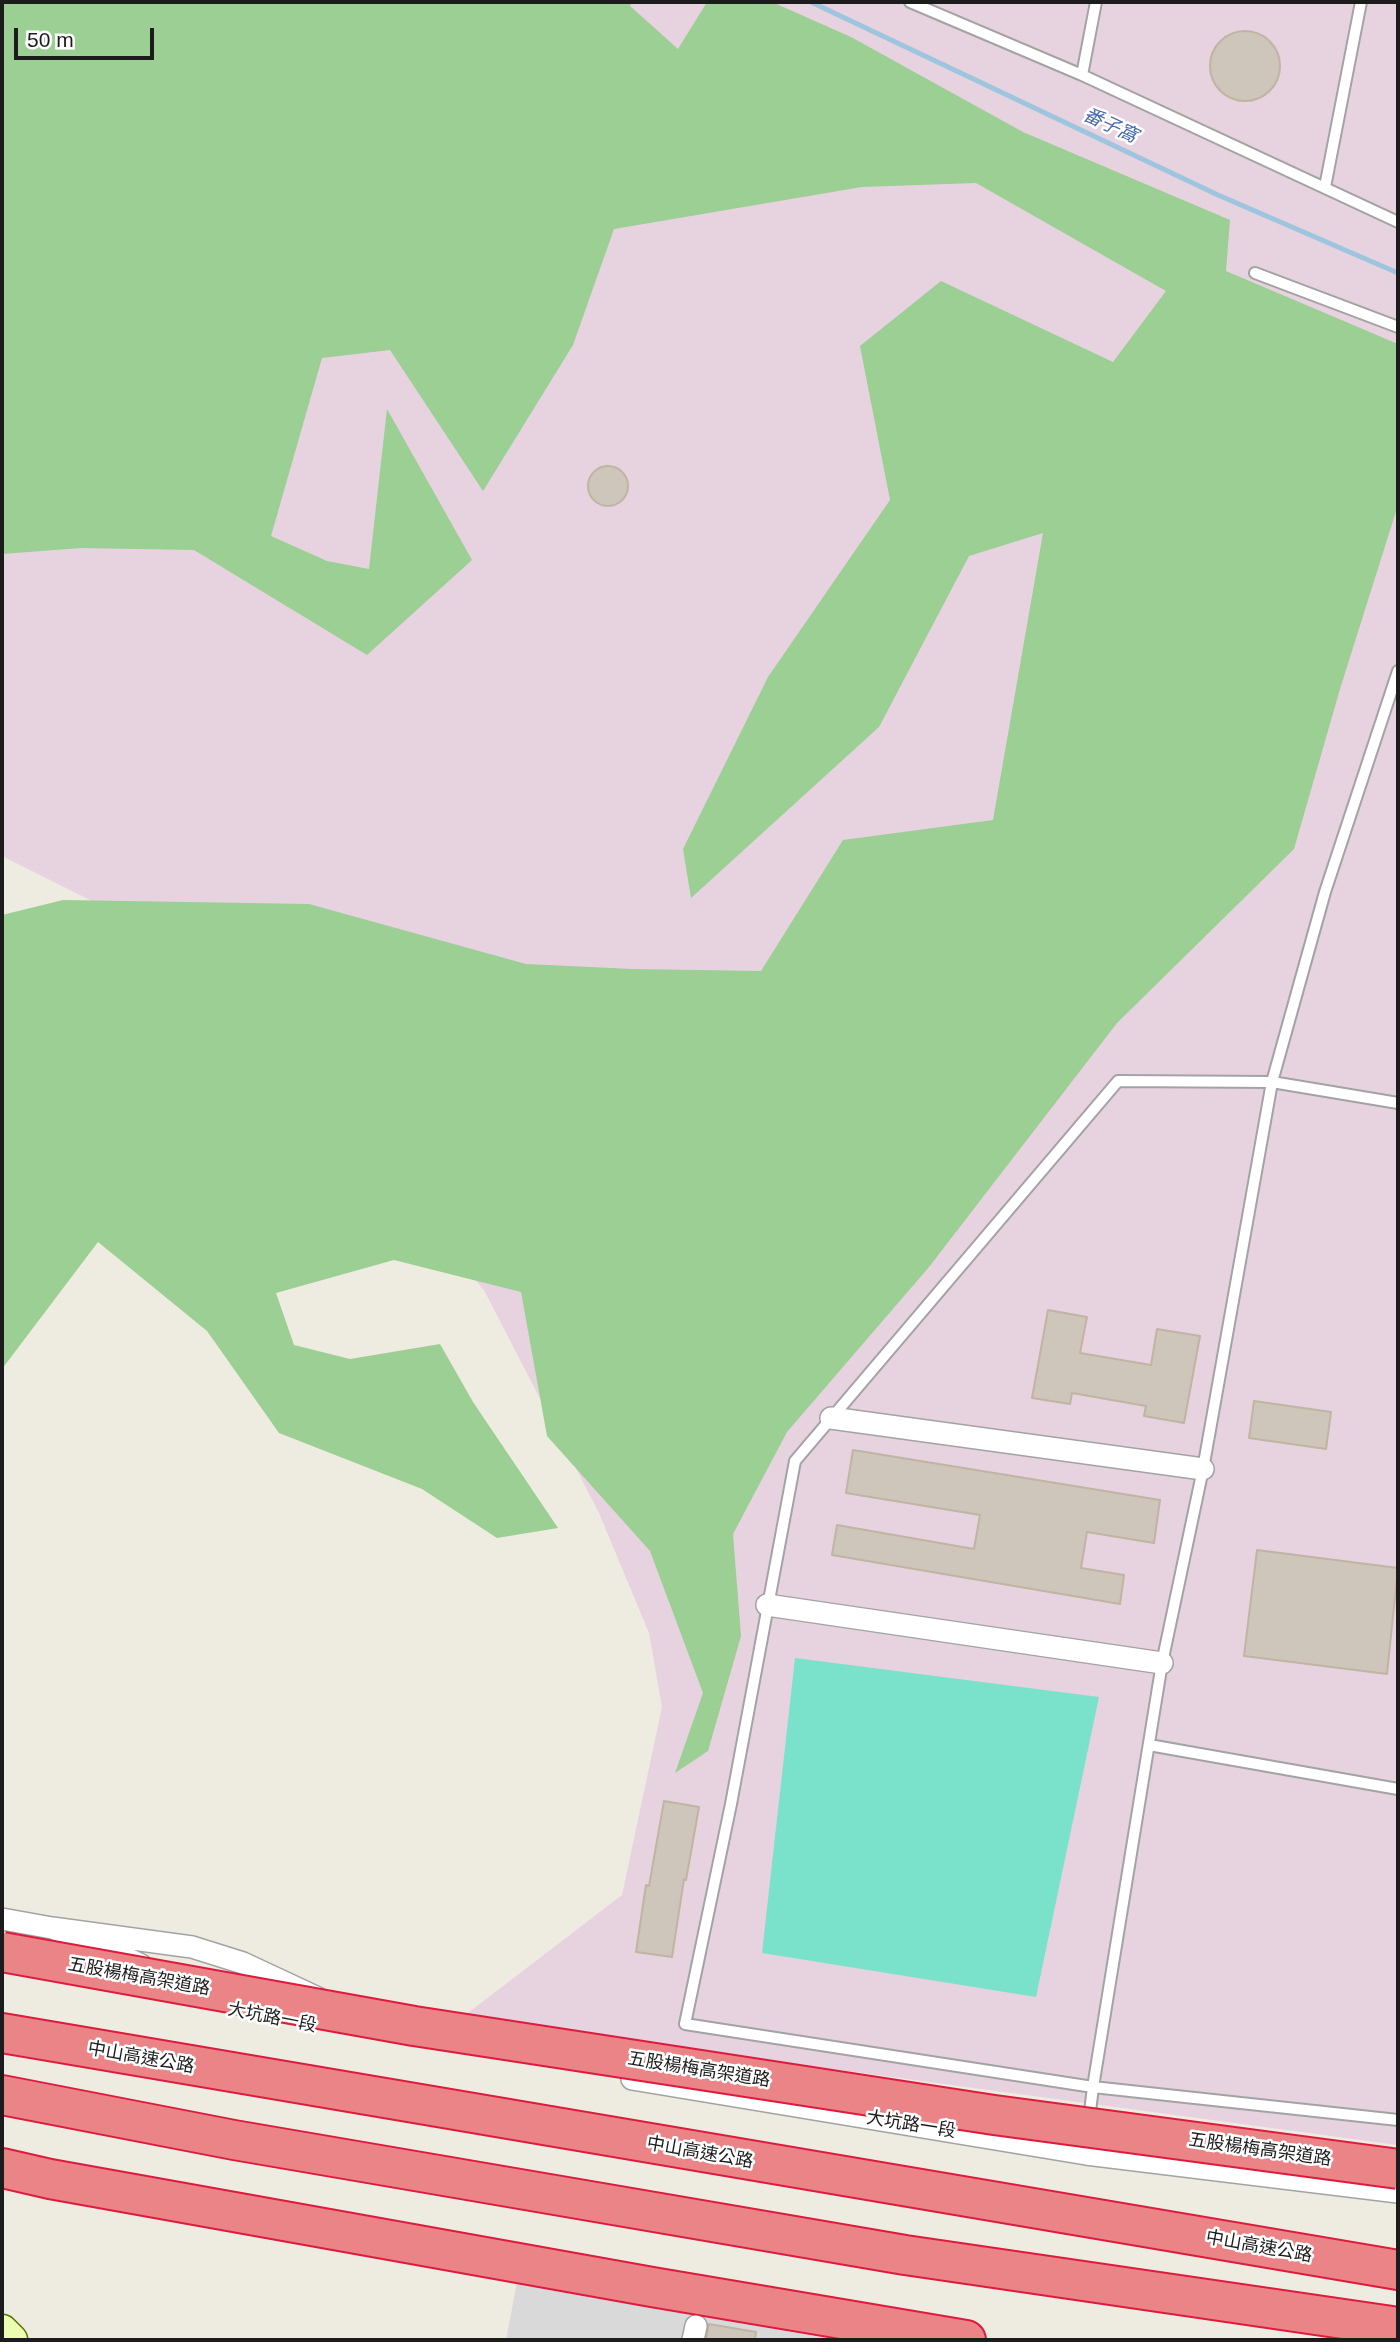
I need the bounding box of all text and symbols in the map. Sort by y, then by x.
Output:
scale bar [18,14,158,58]
text: 50 m [27,28,74,51]
water label: 番子窩 [1079,104,1141,148]
street label: 五股楊梅高架道路 [66,1954,212,2000]
street label: 大坑路一段 [226,1999,318,2037]
street label: 中山高速公路 [86,2038,196,2078]
street label: 五股楊梅高架道路 [626,2048,772,2092]
street label: 大坑路一段 [865,2107,957,2143]
street label: 五股楊梅高架道路 [1187,2129,1333,2171]
street label: 中山高速公路 [645,2133,755,2173]
street label: 中山高速公路 [1204,2227,1314,2267]

